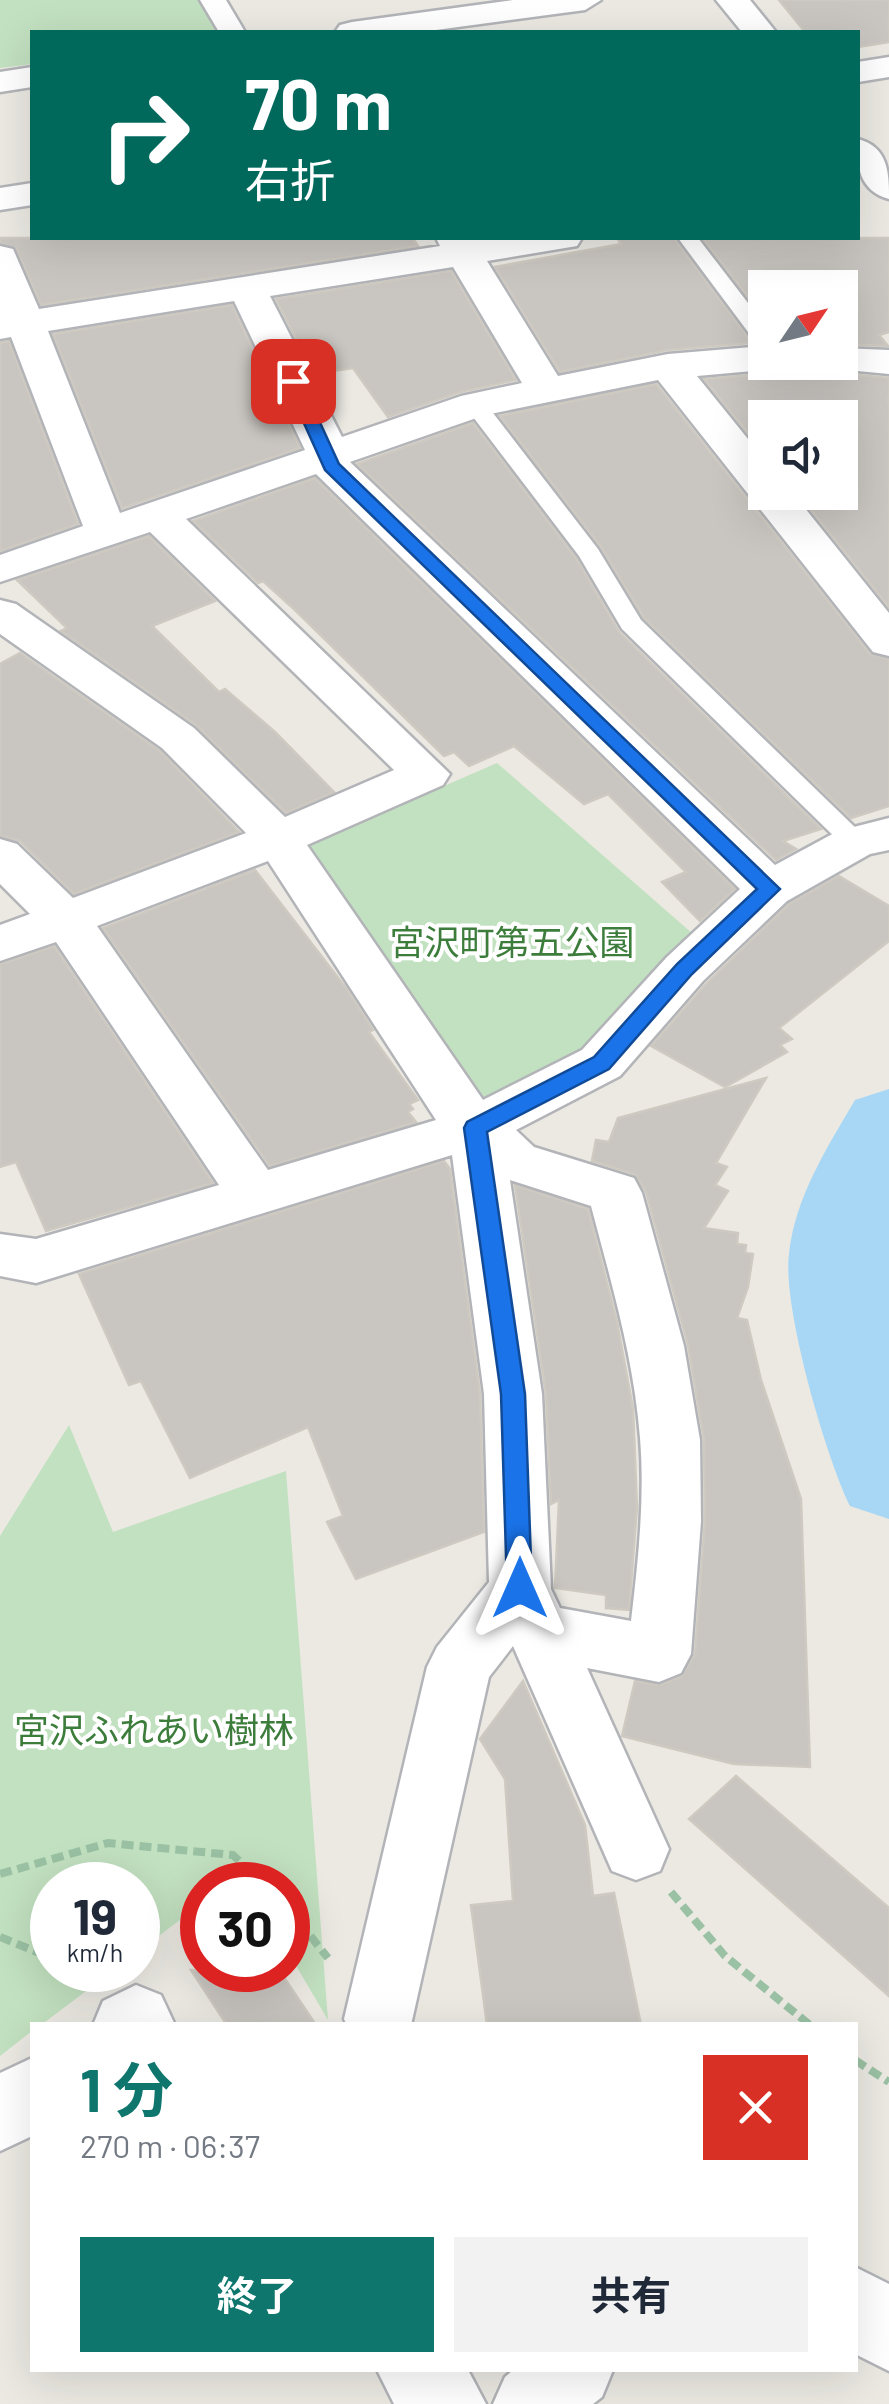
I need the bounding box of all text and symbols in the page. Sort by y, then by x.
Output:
text: 70 m [245,60,392,144]
icon: right [80,70,210,200]
text: 右折 [245,152,335,206]
north arrow [748,270,858,380]
map controls [748,270,858,510]
pin [251,339,336,424]
icon: arrive [266,354,321,409]
button: sound [748,400,858,510]
park label: 宮沢町第五公園 [389,920,635,962]
position arrow [468,1536,572,1640]
park label: 宮沢ふれあい樹林 [14,1708,294,1750]
speed limit sign: 30 [180,1862,310,1992]
text: 19 [73,1885,117,1945]
text: km/h [67,1937,123,1967]
text: 1 分 [80,2052,173,2124]
button: close [703,2055,808,2160]
text: 270 m · 06:37 [80,2126,260,2164]
button: 終了 [80,2237,434,2352]
button: 共有 [454,2237,808,2352]

